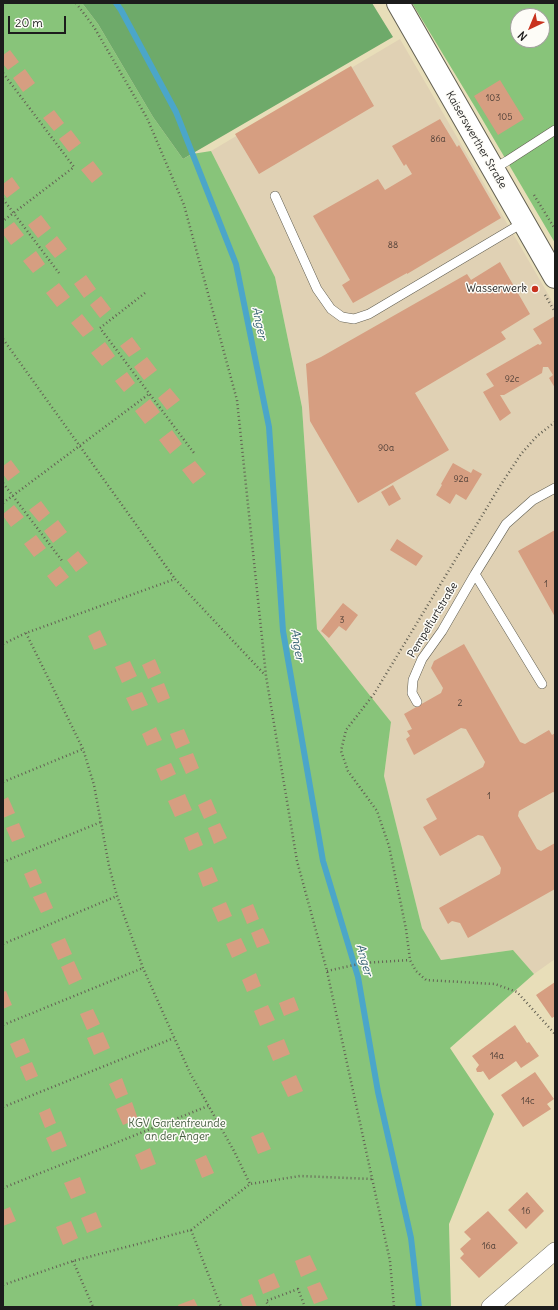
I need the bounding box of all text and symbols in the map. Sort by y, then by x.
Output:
scale bar [10,8,68,34]
north arrow [510,8,550,48]
text: 20 m [15,15,43,30]
text: N [515,28,530,44]
street label: Kaiserswerther Straße [443,89,509,191]
house number: 103 [486,93,500,103]
house number: 105 [498,112,512,122]
house number: 86a [430,134,446,144]
house number: 88 [388,240,398,250]
place label: Wasserwerk [466,282,527,296]
marker: Wasserwerk [530,284,540,294]
water label: Anger [249,306,269,340]
house number: 92c [505,374,519,384]
house number: 90a [378,443,394,453]
house number: 92a [453,474,469,484]
house number: 1 [544,579,548,589]
street label: Pempelfurtstraße [405,580,461,660]
house number: 3 [339,615,345,625]
water label: Anger [287,628,307,662]
house number: 2 [458,698,462,708]
house number: 1 [487,791,491,801]
water label: Anger [353,942,375,978]
house number: 14a [490,1051,504,1061]
house number: 14c [521,1096,535,1106]
park label: KGV Gartenfreunde an der Anger [128,1117,226,1143]
house number: 16 [522,1206,530,1216]
house number: 16a [482,1241,496,1251]

